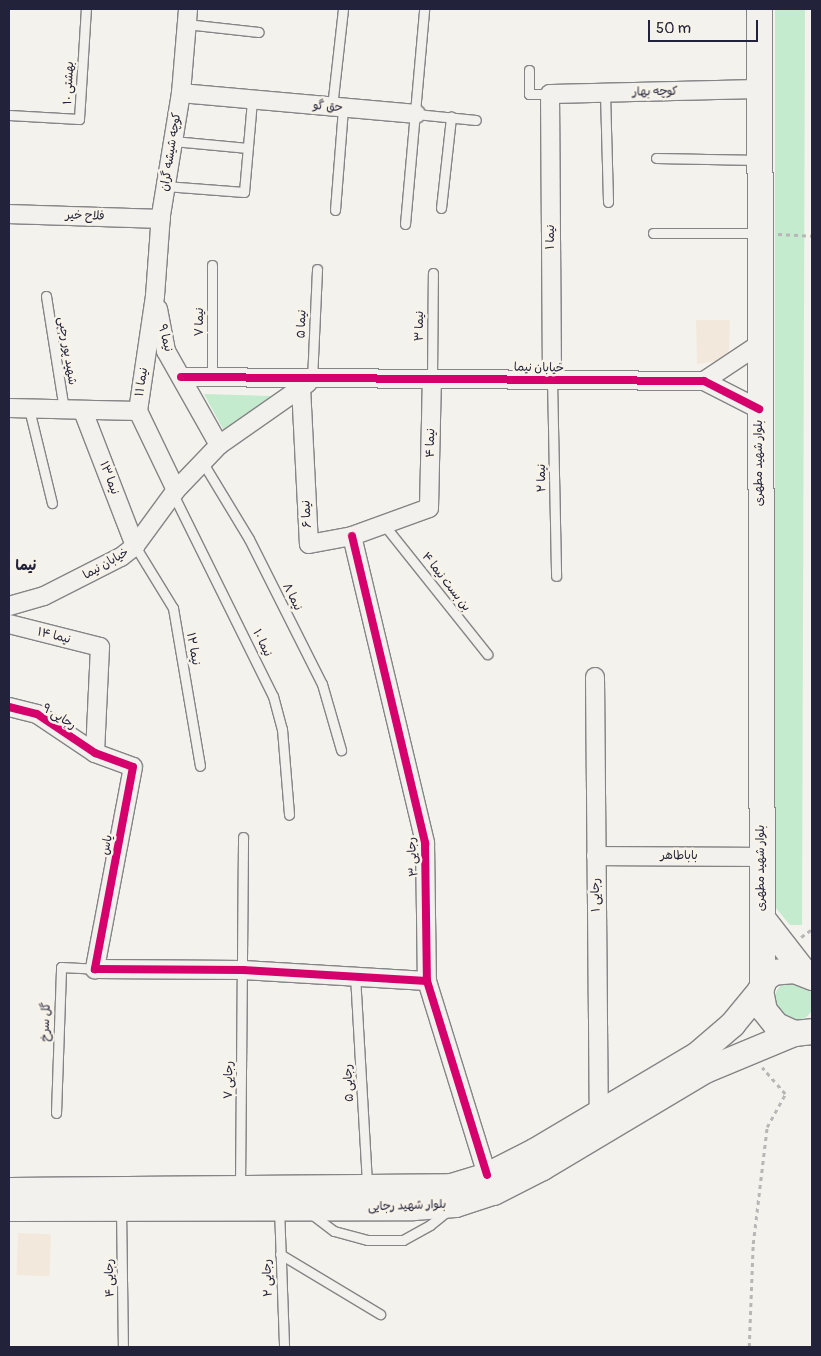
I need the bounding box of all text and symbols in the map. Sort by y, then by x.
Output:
scale bar [651,10,761,42]
text: 50 m [656,19,691,38]
street label: بهشتی ۱۰ [61,61,77,105]
street label: کوچه بهار [632,84,678,100]
street label: حق گو [313,99,343,115]
street label: کوچه شیشه گران [158,112,184,192]
street label: فلاح خیر [65,208,105,224]
street label: نیما ۱ [544,225,558,249]
street label: نیما ۷ [193,308,207,336]
street label: نیما ۵ [294,309,310,339]
street label: نیما ۳ [413,311,427,341]
street label: شهید پور رجبی [55,316,79,386]
street label: نیما ۹ [155,323,175,353]
street label: خیابان نیما [514,360,564,376]
street label: نیما ۱۱ [133,366,151,398]
street label: بلوار شهید مطهری [752,420,766,506]
street label: نیما ۴ [424,428,438,458]
street label: نیما ۱۳ [96,459,122,497]
street label: نیما ۲ [535,464,549,492]
street label: نیما ۶ [299,500,315,528]
street label: خیابان نیما [81,545,131,583]
street label: بن بست نیما ۴ [419,550,473,614]
district label: نیما [16,558,36,574]
street label: نیما ۸ [279,581,305,613]
street label: نیما ۱۴ [36,625,72,647]
street label: نیما ۱۰ [249,627,275,659]
street label: نیما ۱۲ [183,632,203,666]
street label: رجایی ۹ [39,701,79,733]
street label: بلوار شهید مطهری [754,825,768,911]
street label: یاس [98,834,116,856]
street label: رجایی ۳ [404,837,422,877]
street label: باباطاهر [660,849,698,863]
street label: رجایی ۱ [589,878,603,912]
street label: گل سرخ [38,1002,54,1042]
street label: رجایی ۷ [221,1061,237,1099]
street label: رجایی ۵ [341,1064,357,1102]
street label: بلوار شهید رجایی [368,1197,446,1215]
street label: رجایی ۴ [102,1259,118,1297]
street label: رجایی ۲ [260,1259,276,1297]

